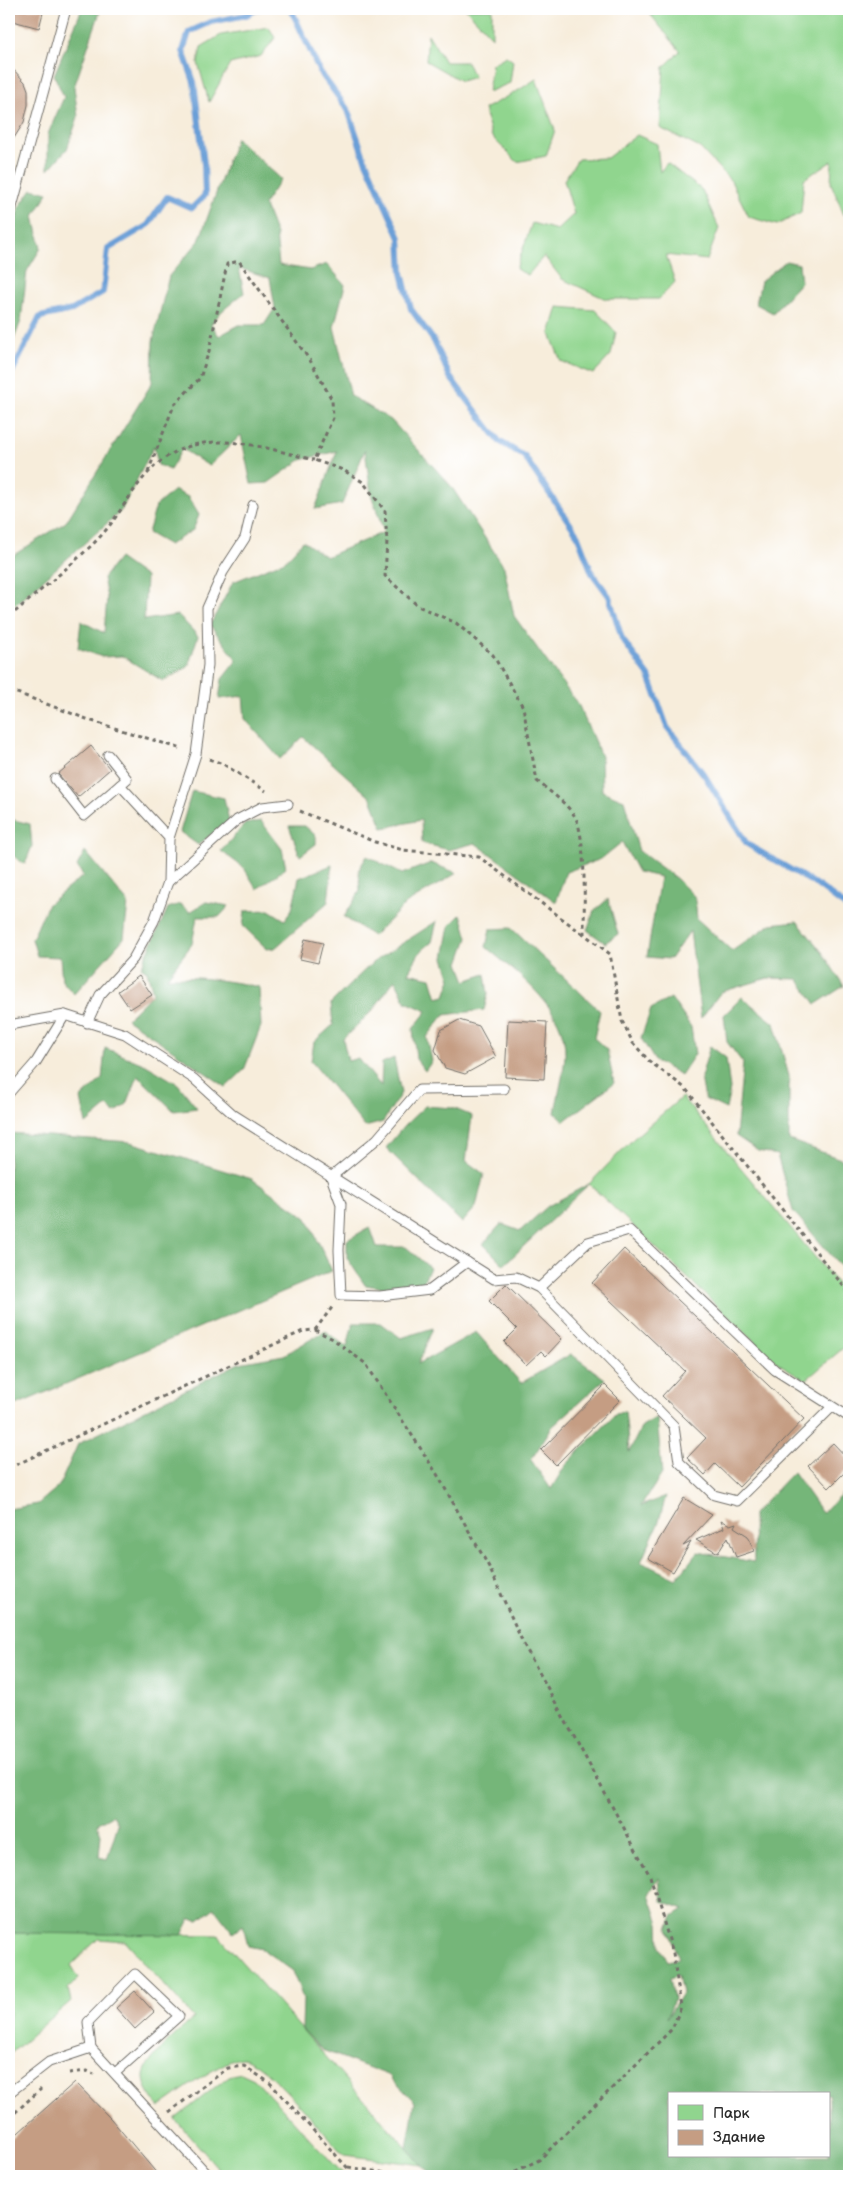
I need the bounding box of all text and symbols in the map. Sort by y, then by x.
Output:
legend [668,2092,830,2158]
text: Парк [713,2104,750,2123]
text: Здание [713,2128,765,2147]

